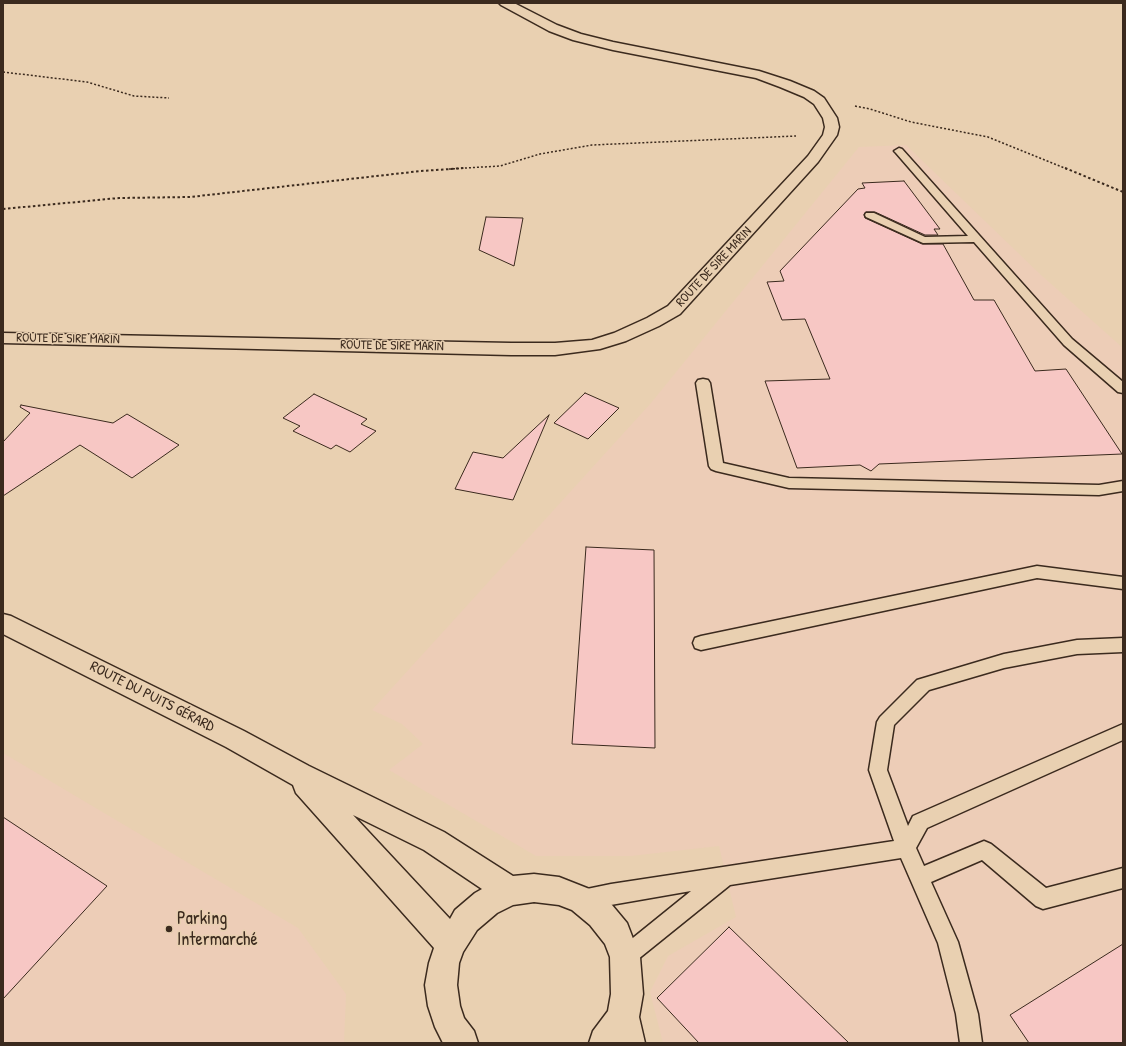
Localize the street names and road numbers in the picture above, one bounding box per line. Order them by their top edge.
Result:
street label: ROUTE DE SIRE MARIN [673,224,755,310]
street label: ROUTE DE SIRE MARIN [16,330,120,348]
street label: ROUTE DE SIRE MARIN [340,337,444,355]
street label: ROUTE DU PUITS GÉRARD [87,658,217,736]

